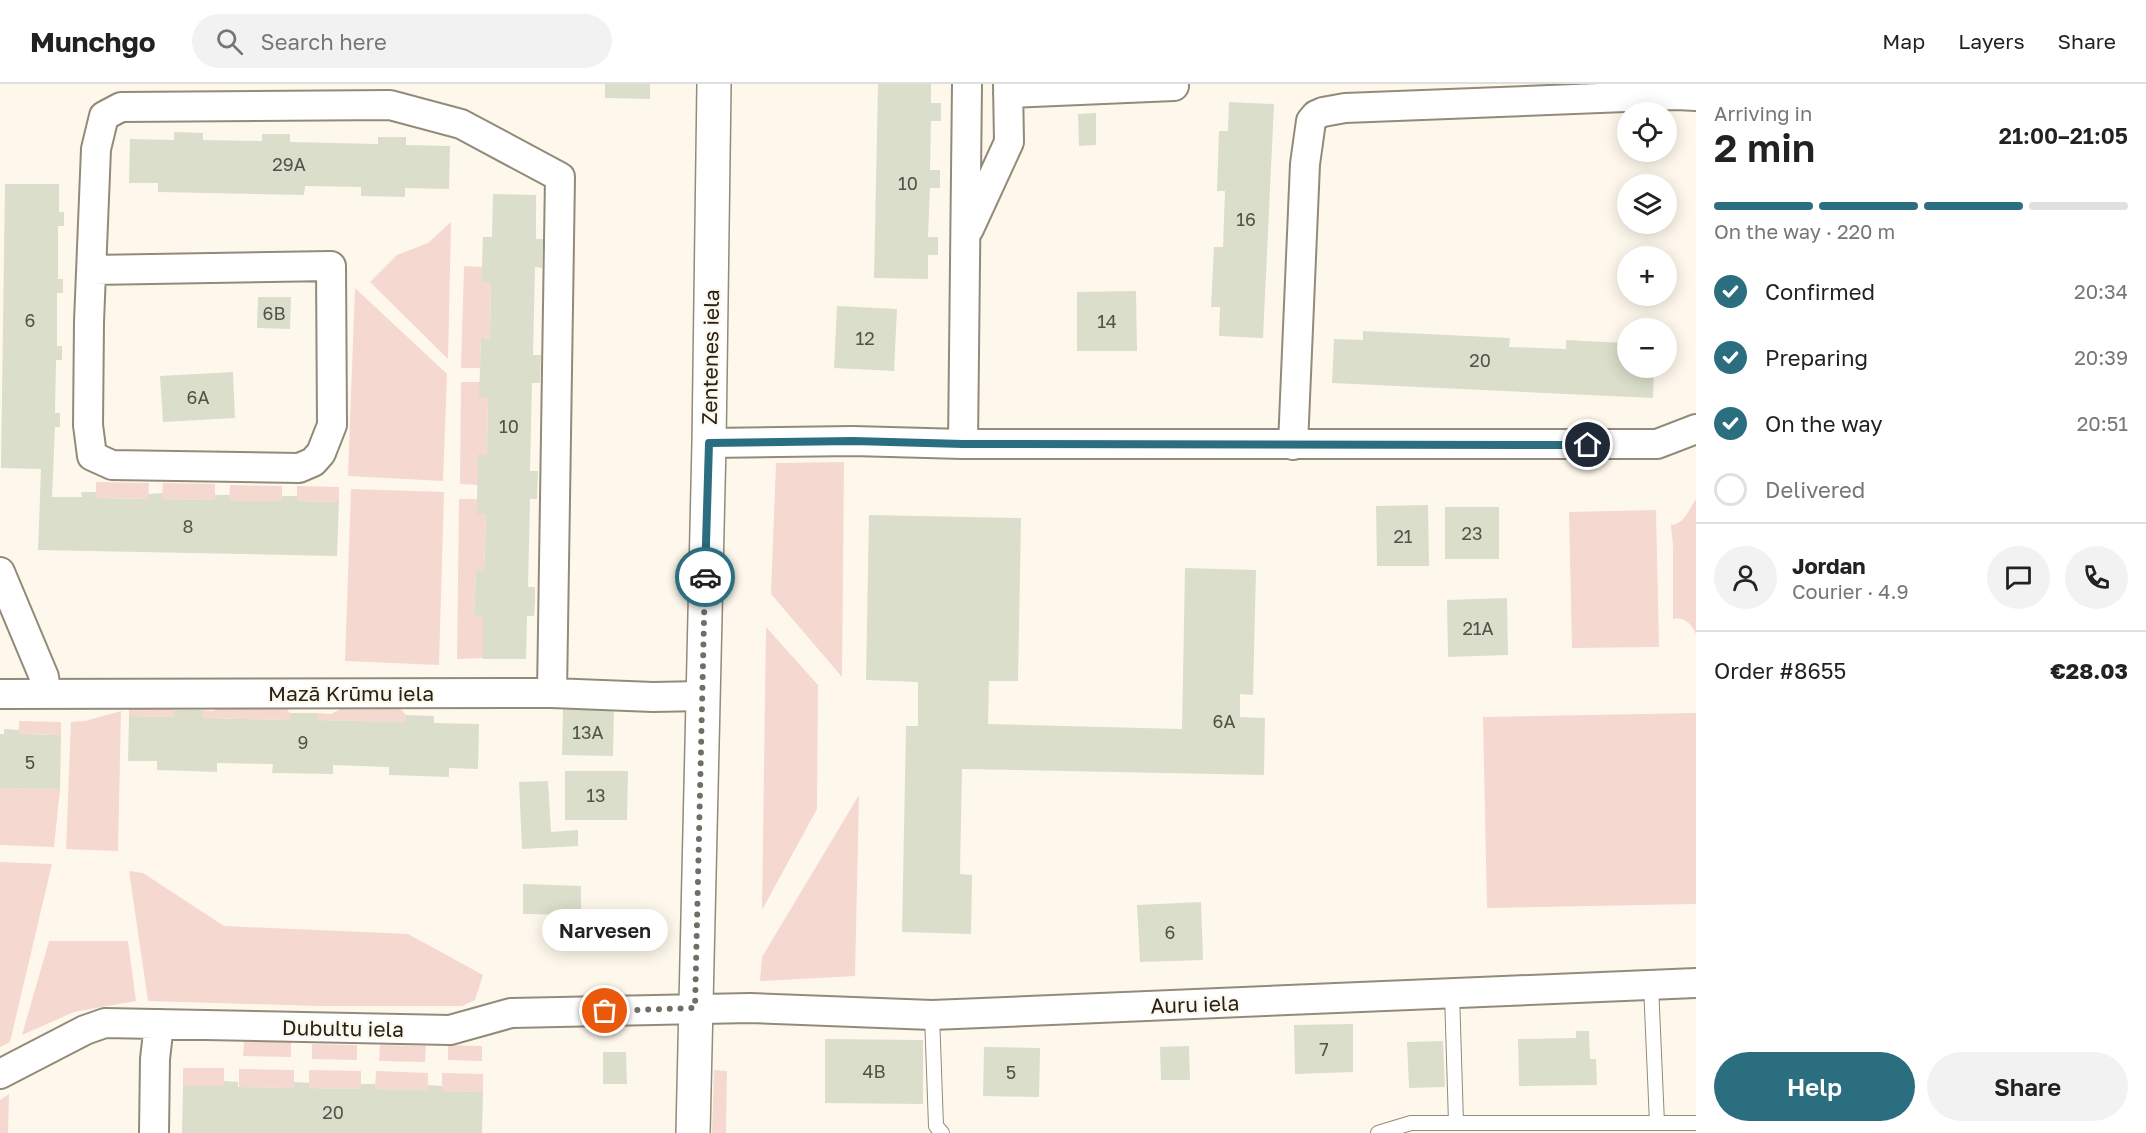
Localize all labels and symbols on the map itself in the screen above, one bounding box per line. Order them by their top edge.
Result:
house number: 29A [272,153,306,175]
house number: 10 [898,172,918,194]
house number: 16 [1236,208,1256,230]
street label: Zentenes iela [696,289,724,425]
house number: 6B [263,302,285,324]
house number: 6 [25,309,35,331]
house number: 14 [1097,310,1117,332]
house number: 12 [855,327,875,349]
house number: 20 [1469,349,1491,371]
house number: 6A [187,386,209,408]
house number: 10 [499,415,519,437]
pin [1562,419,1613,470]
house number: 8 [183,515,193,537]
house number: 23 [1462,522,1482,544]
house number: 21 [1393,525,1413,547]
courier [675,547,735,607]
house number: 21A [1462,617,1494,639]
street label: Mazā Krūmu iela [268,680,434,706]
house number: 6A [1213,710,1235,732]
house number: 13A [572,721,604,743]
house number: 9 [298,731,308,753]
house number: 5 [25,751,35,773]
house number: 13 [586,784,606,806]
callout: Narvesen [542,909,668,951]
house number: 6 [1165,921,1175,943]
pin [579,985,630,1036]
street label: Auru iela [1150,989,1240,1019]
street label: Dubultu iela [282,1014,404,1042]
house number: 7 [1319,1038,1329,1060]
house number: 4B [862,1060,886,1082]
house number: 5 [1006,1061,1016,1083]
house number: 20 [322,1101,344,1123]

